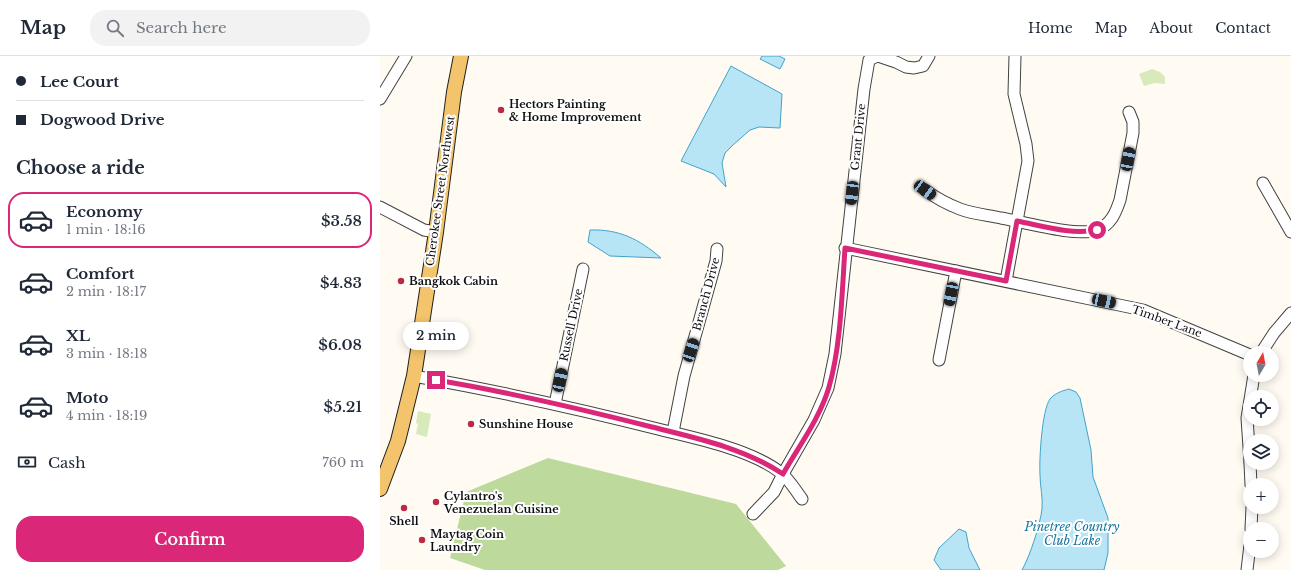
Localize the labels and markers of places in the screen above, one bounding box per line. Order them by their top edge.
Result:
place label: Hectors Painting & Home Improvement [509,97,642,124]
marker: Hectors Painting & Home Improvement [496,105,506,115]
place label: Bangkok Cabin [409,274,498,288]
marker: Bangkok Cabin [396,276,406,286]
place label: Sunshine House [479,417,574,431]
marker: Sunshine House [466,419,476,429]
place label: Cylantro's Venezuelan Cuisine [443,489,559,516]
marker: Cylantro's Venezuelan Cuisine [431,497,441,507]
marker: Shell [399,503,409,513]
place label: Shell [389,514,419,528]
place label: Maytag Coin Laundry [430,527,504,554]
marker: Maytag Coin Laundry [417,535,427,545]

